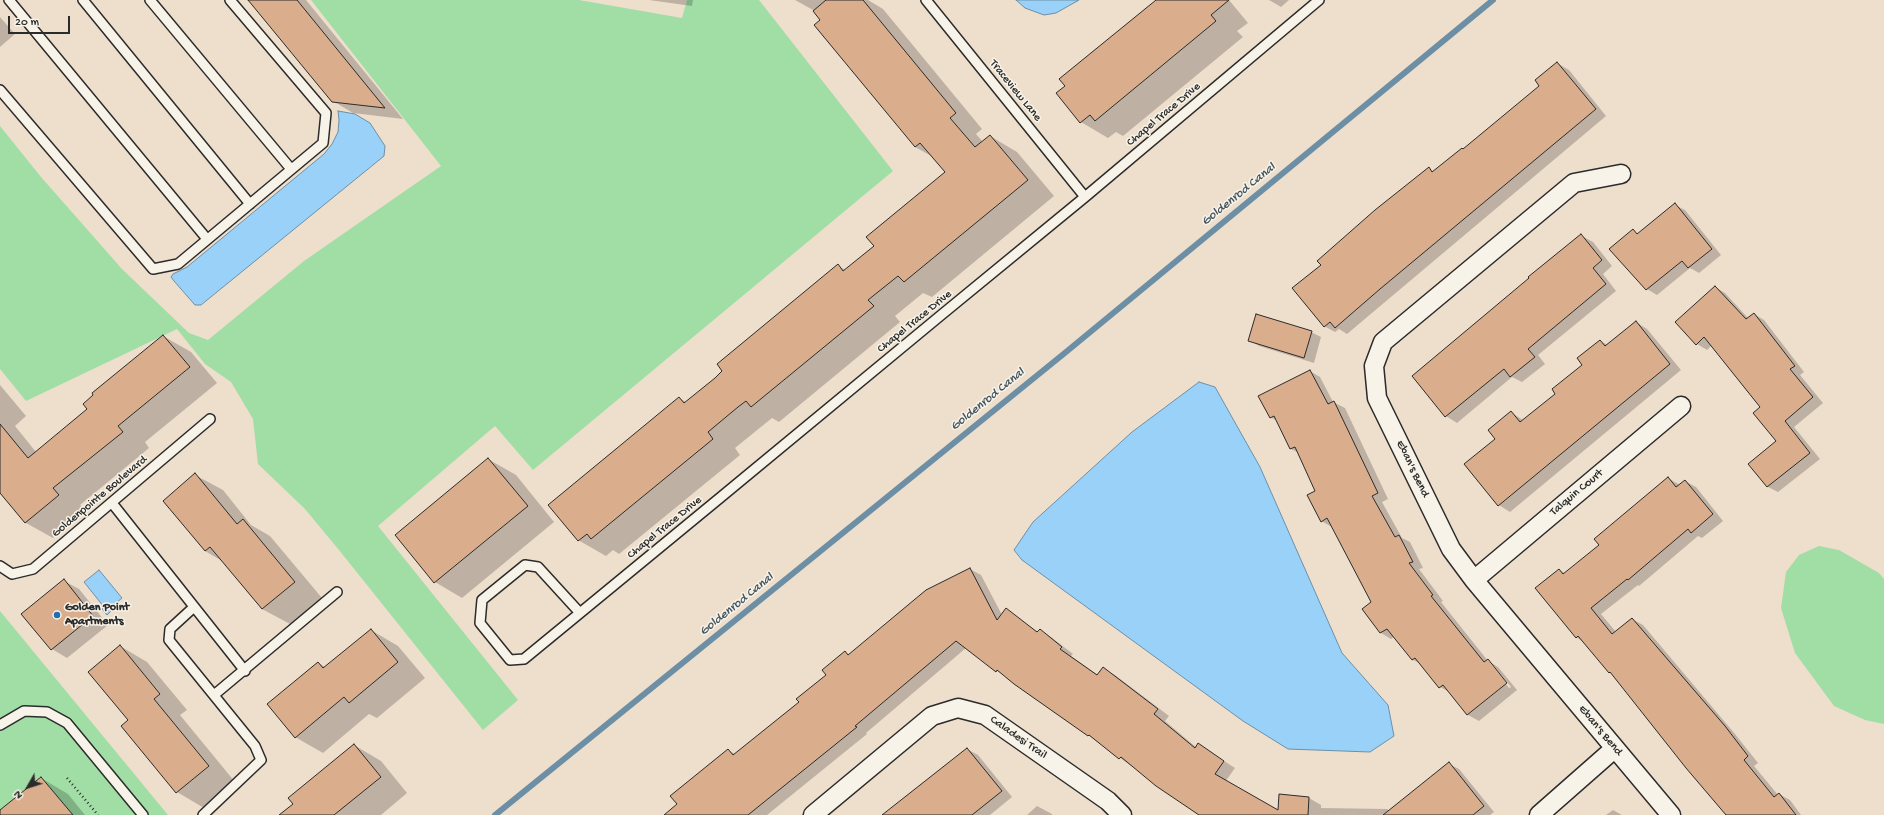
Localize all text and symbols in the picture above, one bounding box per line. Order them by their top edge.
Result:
scale bar [10,8,72,34]
text: 20 m [15,16,39,30]
street label: Traceview Lane [986,57,1044,125]
street label: Chapel Trace Drive [1124,80,1204,150]
water label: Goldenrod Canal [1199,160,1279,230]
street label: Chapel Trace Drive [875,287,955,357]
water label: Goldenrod Canal [948,365,1028,435]
street label: Eban's Bend [1392,438,1432,500]
street label: Goldenpointe Boulevard [49,453,151,541]
street label: Talquin Court [1547,466,1607,520]
street label: Chapel Trace Drive [625,493,705,563]
water label: Goldenrod Canal [697,570,777,640]
place label: Golden Point Apartments [65,601,129,629]
marker: Golden Point Apartments [52,610,62,620]
street label: Eban's Bend [1575,703,1625,759]
street label: Caladesi Trail [987,713,1049,763]
north arrow [8,767,48,807]
text: N [12,788,26,801]

